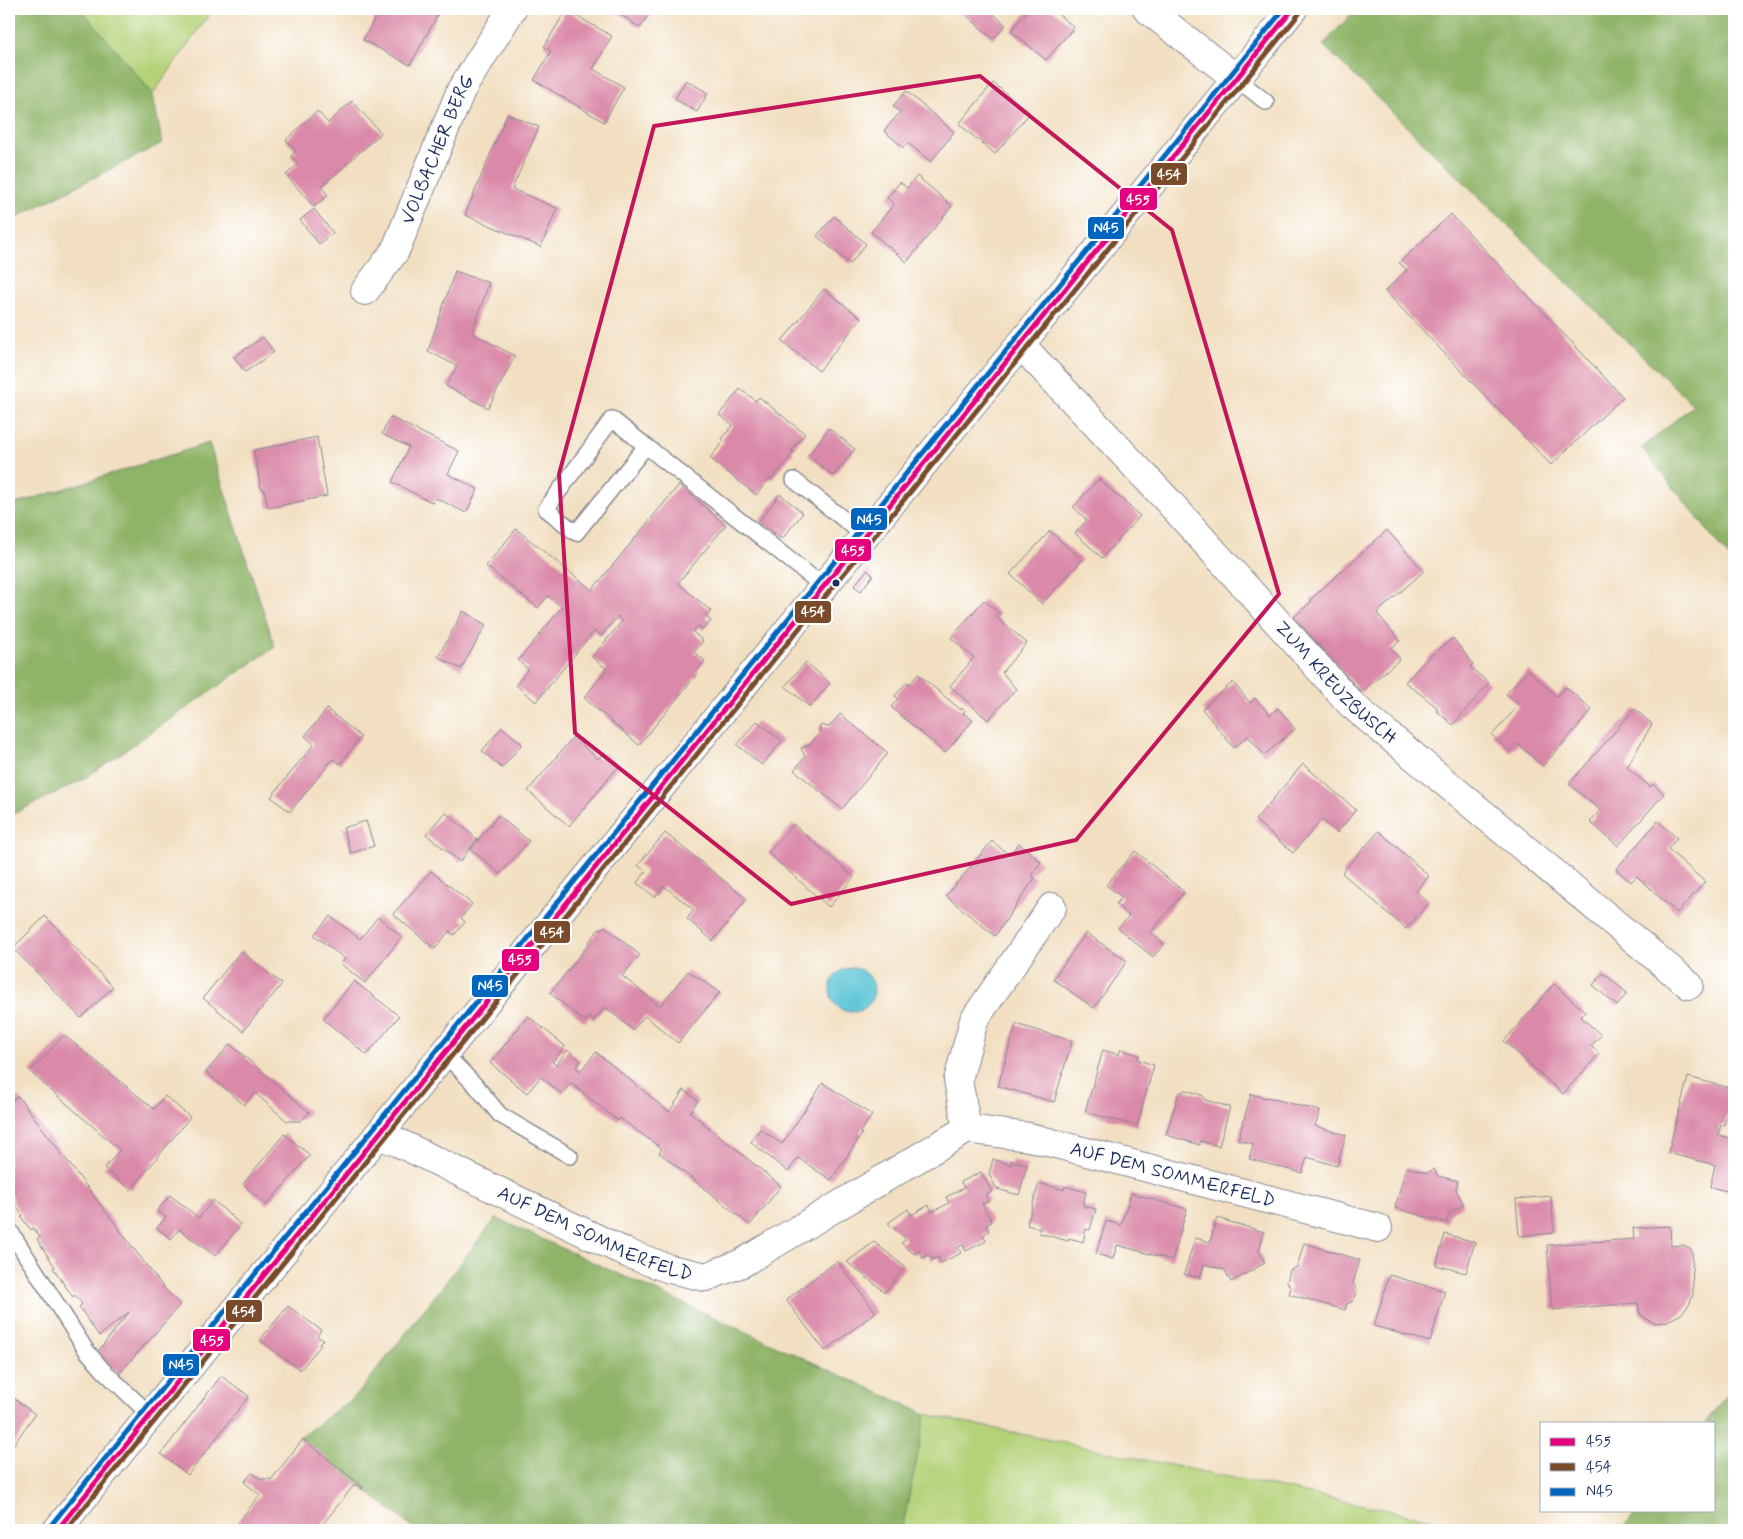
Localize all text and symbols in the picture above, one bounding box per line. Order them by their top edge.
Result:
street label: VOLBACHER BERG [395,70,480,228]
line badge: 454 [1150,162,1188,186]
text: 454 [1157,166,1182,184]
line badge: 455 [1119,187,1158,211]
text: 455 [1126,191,1150,209]
line badge: N45 [1087,216,1125,240]
text: N45 [1094,219,1119,237]
line badge: N45 [850,507,888,531]
text: N45 [857,511,882,529]
line badge: 455 [834,538,872,562]
text: 455 [841,542,865,560]
unlabelled marker [831,578,841,588]
line badge: 454 [794,600,832,624]
text: 454 [801,603,826,621]
street label: ZUM KREUZBUSCH [1270,615,1402,750]
line badge: 454 [533,920,571,944]
text: 454 [540,924,565,942]
line badge: 455 [501,948,540,972]
text: 455 [508,951,532,969]
line badge: N45 [471,974,509,998]
text: N45 [478,977,503,995]
street label: AUF DEM SOMMERFELD [1067,1136,1278,1213]
street label: AUF DEM SOMMERFELD [494,1180,695,1286]
line badge: 454 [225,1299,263,1323]
text: 454 [232,1303,257,1321]
line badge: 455 [192,1328,231,1352]
text: 455 [200,1332,224,1350]
line badge: N45 [162,1353,200,1377]
text: N45 [169,1356,194,1374]
legend [1540,1422,1716,1512]
text: 455 [1586,1432,1611,1452]
text: 454 [1586,1458,1612,1478]
text: N45 [1586,1482,1613,1502]

